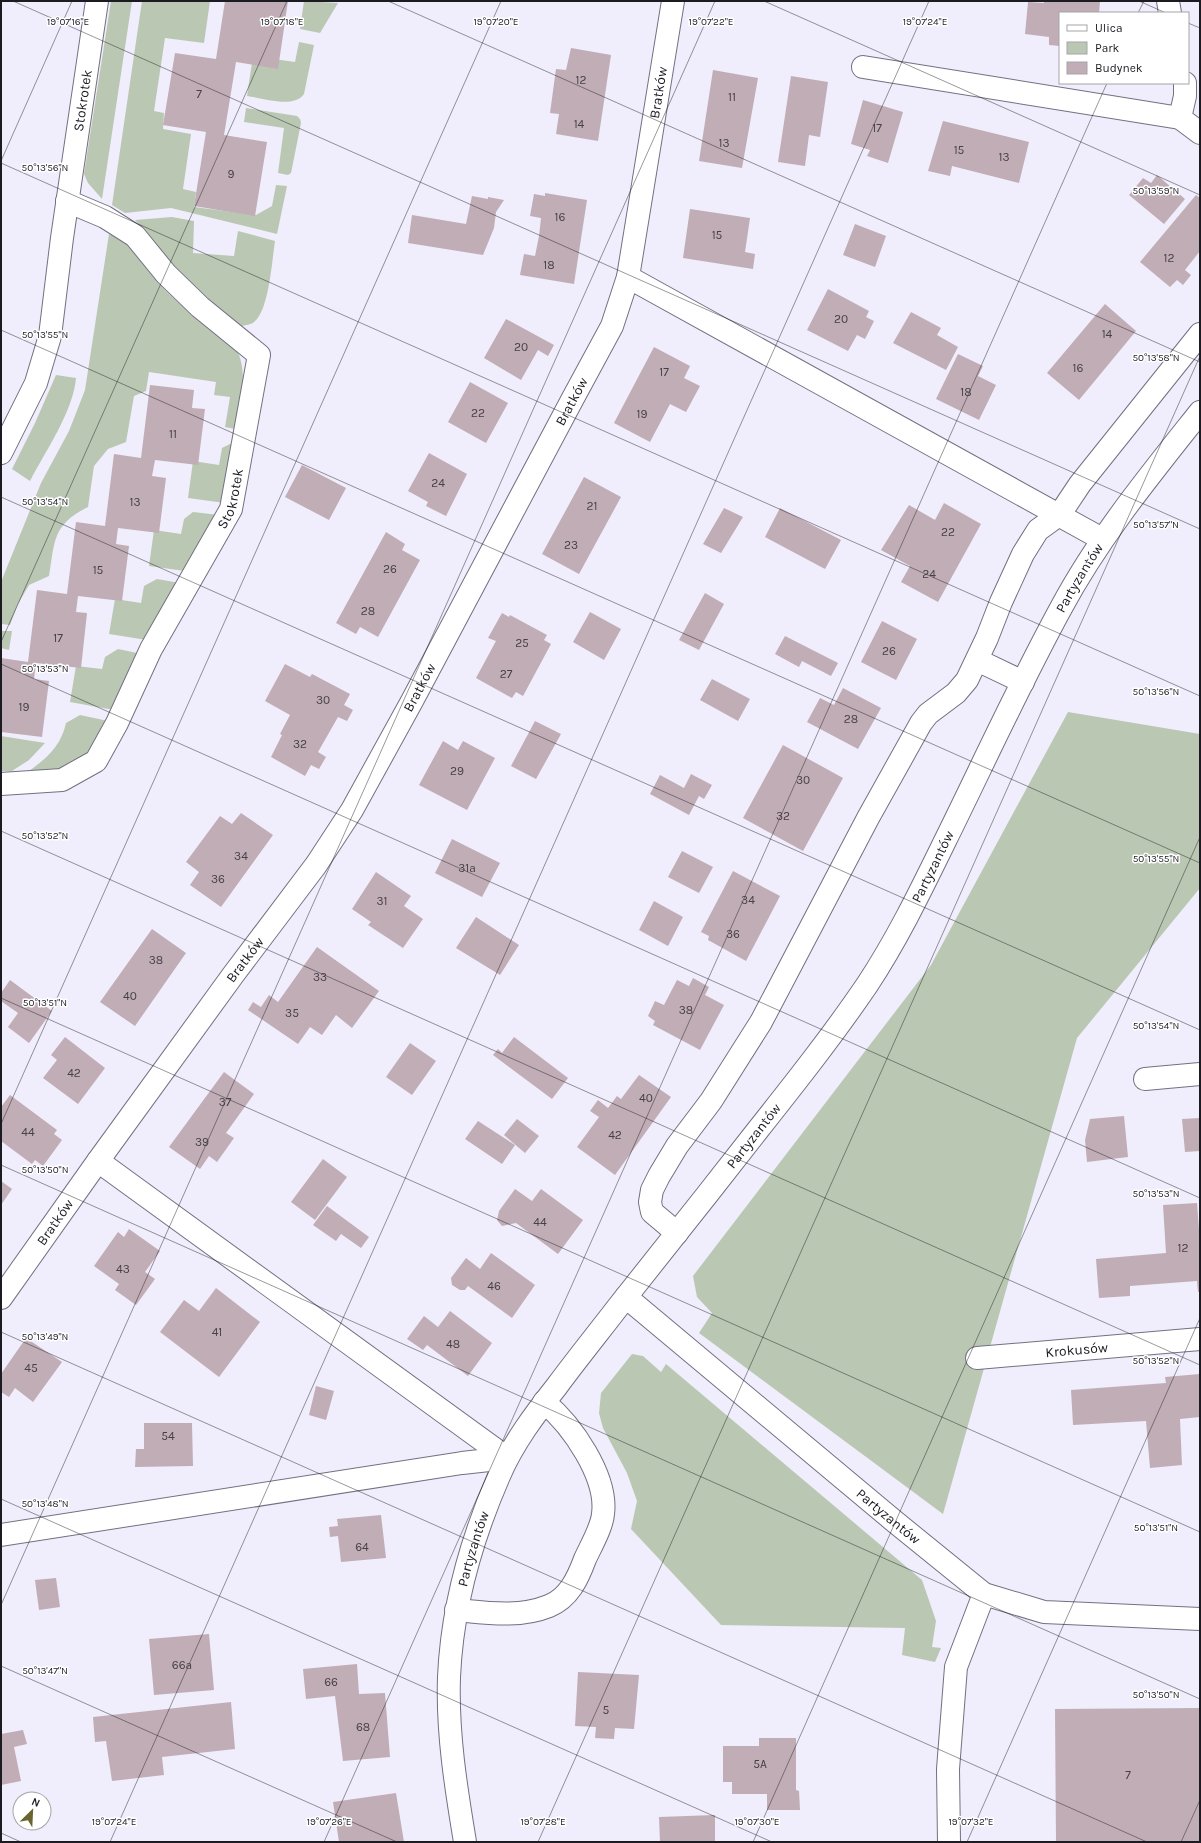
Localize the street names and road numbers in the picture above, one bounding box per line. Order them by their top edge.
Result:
street label: Bratków [646,65,671,120]
street label: Stokrotek [70,68,96,133]
street label: Bratków [552,374,592,429]
street label: Stokrotek [213,467,247,532]
street label: Partyzantów [1052,540,1107,616]
street label: Bratków [400,661,439,715]
street label: Partyzantów [908,828,958,906]
street label: Bratków [222,934,268,986]
street label: Partyzantów [723,1100,785,1172]
street label: Bratków [33,1196,77,1249]
street label: Krokusów [1045,1339,1109,1361]
street label: Partyzantów [853,1485,924,1548]
street label: Partyzantów [454,1509,493,1588]

